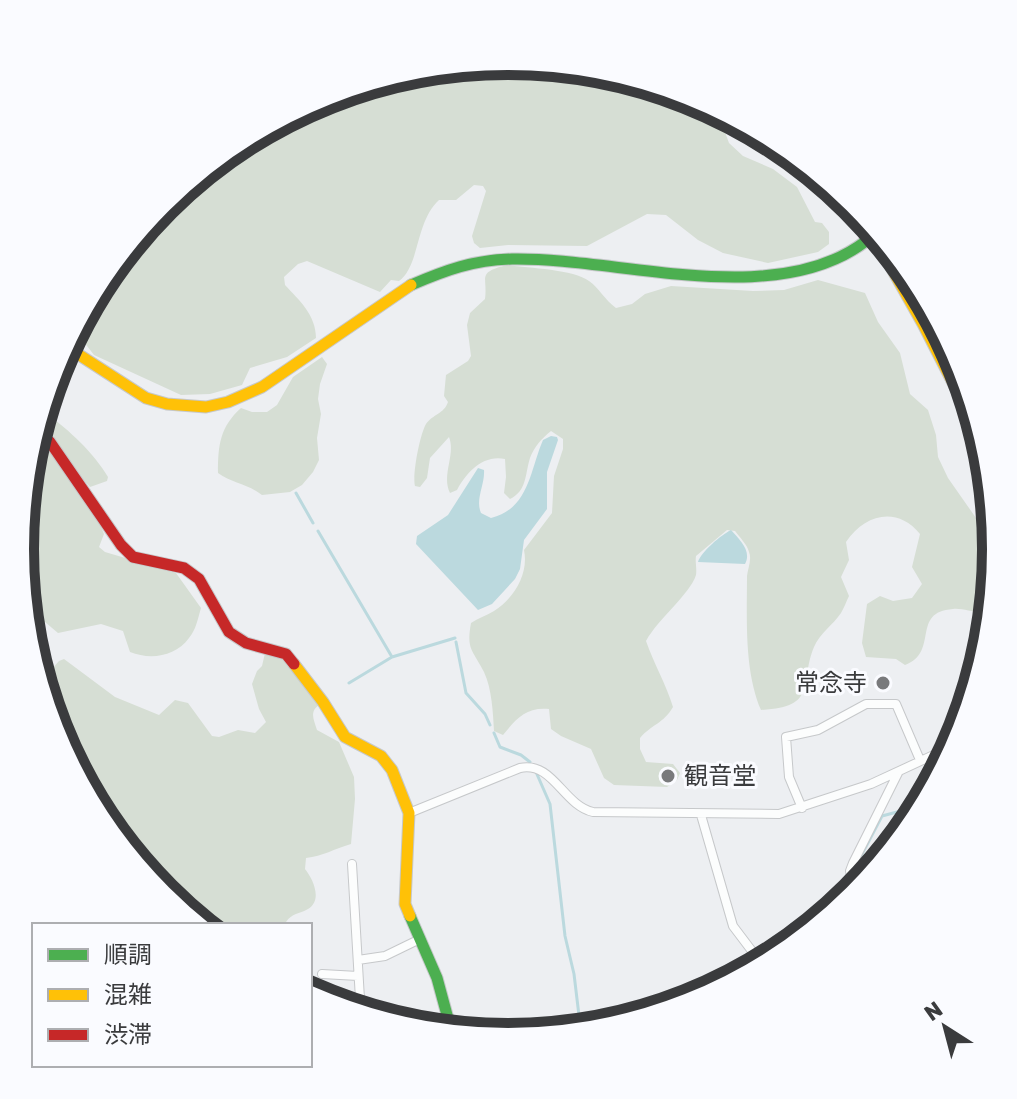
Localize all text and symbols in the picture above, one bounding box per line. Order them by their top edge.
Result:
place label: 常念寺 [795,669,867,697]
marker: 常念寺 [874,674,892,692]
place label: 観音堂 [684,762,756,790]
marker: 観音堂 [659,767,677,785]
legend [32,923,312,1067]
text: 順調 [104,941,152,969]
text: 混雑 [104,981,152,1009]
north arrow [905,987,985,1067]
text: N [919,996,948,1027]
text: 渋滞 [104,1021,152,1049]

